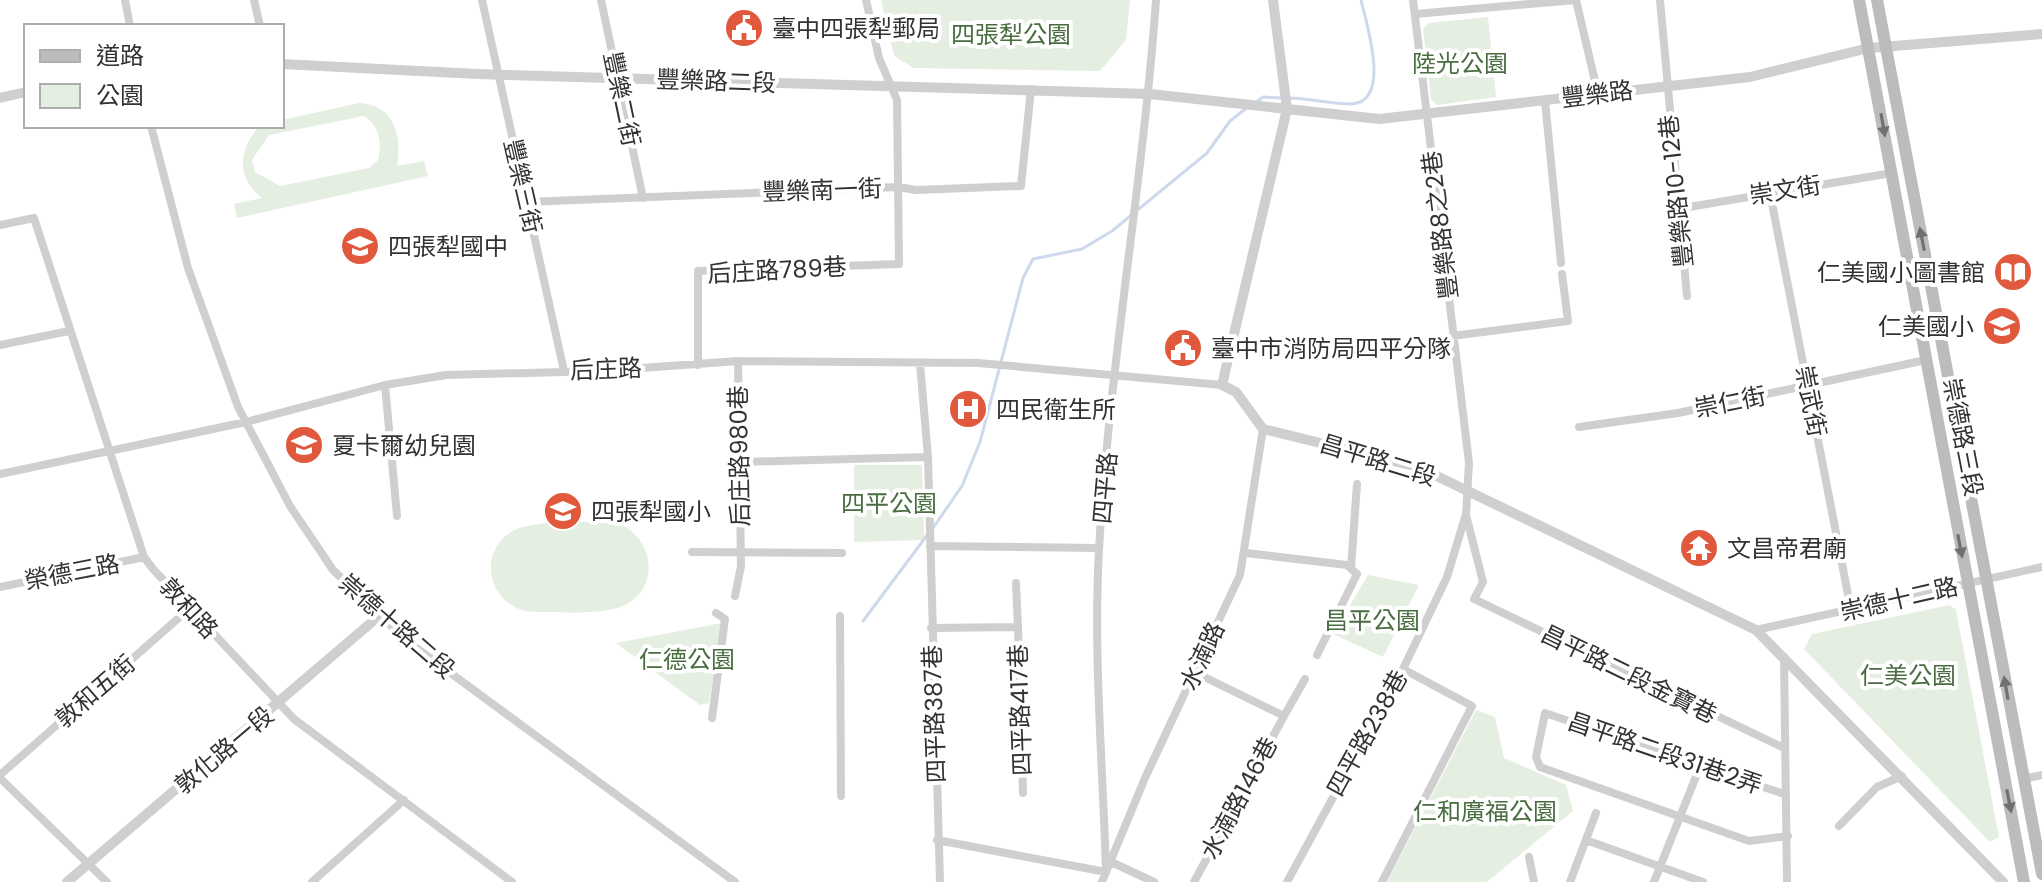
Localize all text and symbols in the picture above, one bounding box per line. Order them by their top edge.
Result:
public building icon: 臺中四張犁郵局 [723,7,765,49]
place label: 臺中四張犁郵局 [772,12,940,45]
park label: 四張犁公園 [951,18,1071,51]
legend [24,24,284,128]
text: 道路 [96,39,144,72]
park label: 陸光公園 [1412,47,1508,80]
street label: 豐樂二街 [596,49,648,149]
street label: 豐樂路二段 [655,62,777,100]
street label: 豐樂路 [1559,73,1635,115]
text: 公園 [96,79,144,112]
one-way arrow [1878,112,1890,137]
street label: 豐樂路10-12巷 [1652,113,1700,269]
street label: 豐樂三街 [496,136,550,236]
street label: 豐樂路8之2巷 [1415,149,1465,301]
street label: 崇文街 [1747,168,1823,212]
street label: 豐樂南一街 [761,171,883,209]
school or university icon: 四張犁國中 [339,225,381,267]
one-way arrow [1916,227,1928,252]
place label: 四張犁國中 [388,230,508,263]
street label: 后庄路789巷 [707,250,847,290]
library icon: 仁美國小圖書館 [1992,251,2034,293]
place label: 仁美國小圖書館 [1817,256,1985,289]
school or university icon: 仁美國小 [1981,305,2023,347]
place label: 仁美國小 [1878,310,1974,343]
public building icon: 臺中市消防局四平分隊 [1162,327,1204,369]
place label: 臺中市消防局四平分隊 [1211,332,1451,365]
street label: 后庄路 [569,351,643,387]
street label: 崇武街 [1788,363,1834,439]
street label: 崇德路三段 [1935,375,1991,499]
street label: 崇仁街 [1692,379,1768,425]
street label: 后庄路980巷 [721,385,757,527]
hospital icon: 四民衛生所 [947,388,989,430]
place label: 四民衛生所 [996,393,1116,426]
school or university icon: 夏卡爾幼兒園 [283,424,325,466]
street label: 昌平路二段 [1316,427,1440,493]
place label: 夏卡爾幼兒園 [332,429,476,462]
street label: 四平路 [1085,451,1125,525]
park label: 四平公園 [841,487,937,520]
school or university icon: 四張犁國小 [542,490,584,532]
place label: 四張犁國小 [591,495,711,528]
temple icon: 文昌帝君廟 [1678,527,1720,569]
place label: 文昌帝君廟 [1727,532,1847,565]
one-way arrow [1955,533,1967,558]
street label: 榮德三路 [22,547,122,597]
street label: 崇德十路二段 [332,566,462,686]
street label: 崇德十二路 [1837,569,1961,629]
street label: 敦和路 [152,570,226,646]
park label: 昌平公園 [1324,604,1420,637]
street label: 水湳路 [1172,616,1232,696]
street label: 昌平路二段金寶巷 [1535,617,1723,731]
park label: 仁德公園 [639,643,735,676]
street label: 四平路387巷 [915,644,953,784]
street label: 四平路417巷 [1001,644,1039,776]
street label: 敦和五街 [48,647,142,735]
park label: 仁美公園 [1860,659,1956,692]
street label: 四平路238巷 [1319,664,1415,802]
one-way arrow [2000,675,2012,700]
street label: 敦化路一段 [167,699,281,801]
street label: 昌平路二段31巷2弄 [1563,704,1767,802]
street label: 水湳路146巷 [1193,731,1285,865]
one-way arrow [2003,789,2015,814]
park label: 仁和廣福公園 [1413,795,1557,828]

